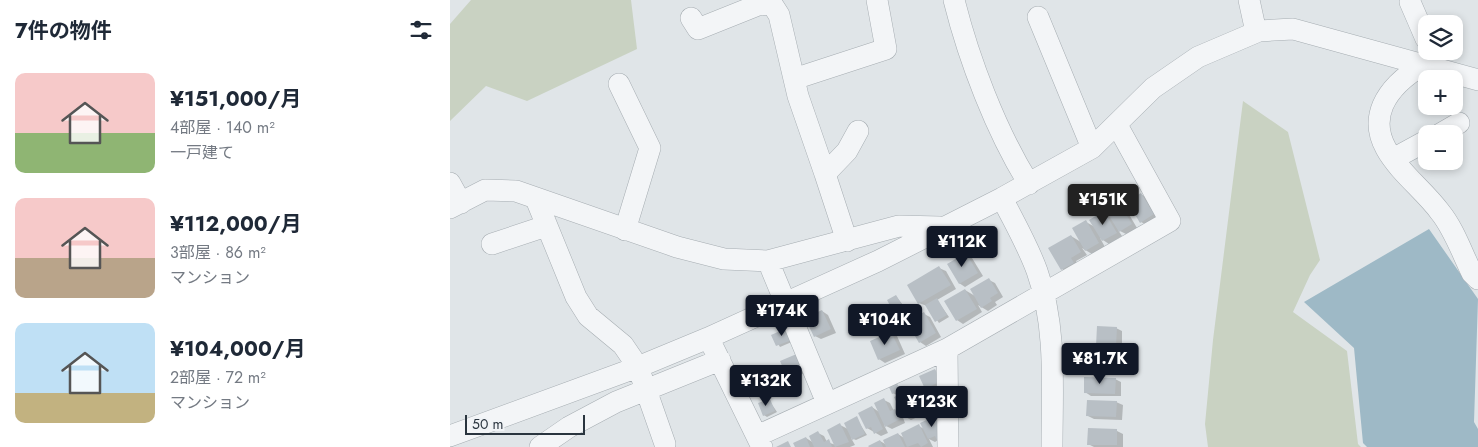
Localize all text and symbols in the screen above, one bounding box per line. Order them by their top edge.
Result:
map controls [1418,15,1463,170]
button: layers [1418,15,1463,60]
text: 7件の物件 [15,16,112,46]
icon: filters [407,16,435,44]
button: + [1418,70,1463,115]
text: ¥151,000/月 [170,84,301,114]
icon: home [55,93,115,153]
text: 4部屋 · 140 m² [170,116,275,139]
button: − [1418,125,1463,170]
text: 一戸建て [170,141,234,164]
pin: ¥151K [1068,184,1138,226]
text: ¥151K [1079,188,1127,211]
text: ¥112,000/月 [170,209,301,239]
icon: home [55,218,115,278]
pin: ¥112K [927,226,997,268]
text: ¥112K [938,230,986,253]
text: 3部屋 · 86 m² [170,241,266,264]
text: マンション [170,266,250,289]
pin: ¥174K [747,294,817,337]
text: ¥174K [757,299,807,322]
pin: ¥104K [850,304,920,346]
text: ¥104K [859,308,911,331]
text: ¥104,000/月 [170,334,306,364]
pin: ¥81.7K [1059,342,1141,385]
icon: home [55,343,115,403]
text: ¥81.7K [1073,347,1127,370]
pin: ¥132K [731,364,801,407]
text: 2部屋 · 72 m² [170,366,266,389]
text: ¥132K [741,369,791,392]
pin: ¥123K [897,386,967,428]
text: ¥123K [907,390,957,413]
text: マンション [170,391,250,414]
scale bar [465,412,585,435]
text: 50 m [472,414,503,434]

